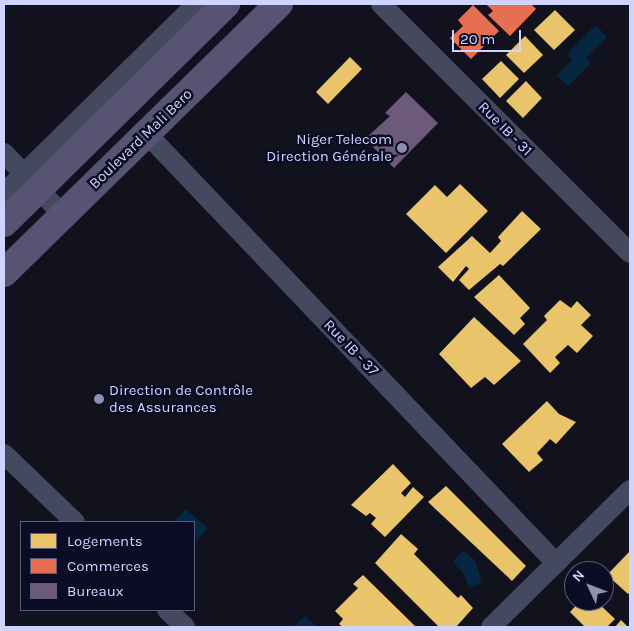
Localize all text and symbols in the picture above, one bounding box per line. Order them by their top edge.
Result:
scale bar [454,20,523,52]
text: 20 m [460,30,495,48]
street label: Boulevard Mali Bero [86,85,196,193]
street label: Rue IB - 31 [474,98,536,160]
place label: Niger Telecom Direction Générale [266,130,392,165]
marker: Niger Telecom Direction Générale [396,142,408,154]
street label: Rue IB - 37 [320,316,382,380]
place label: Direction de Contrôle des Assurances [109,381,253,416]
marker: Direction de Contrôle des Assurances [93,393,105,405]
legend [20,521,195,611]
text: Logements [67,532,143,550]
text: Commerces [67,557,149,575]
north arrow [564,561,614,611]
text: N [569,567,588,586]
text: Bureaux [67,582,124,600]

